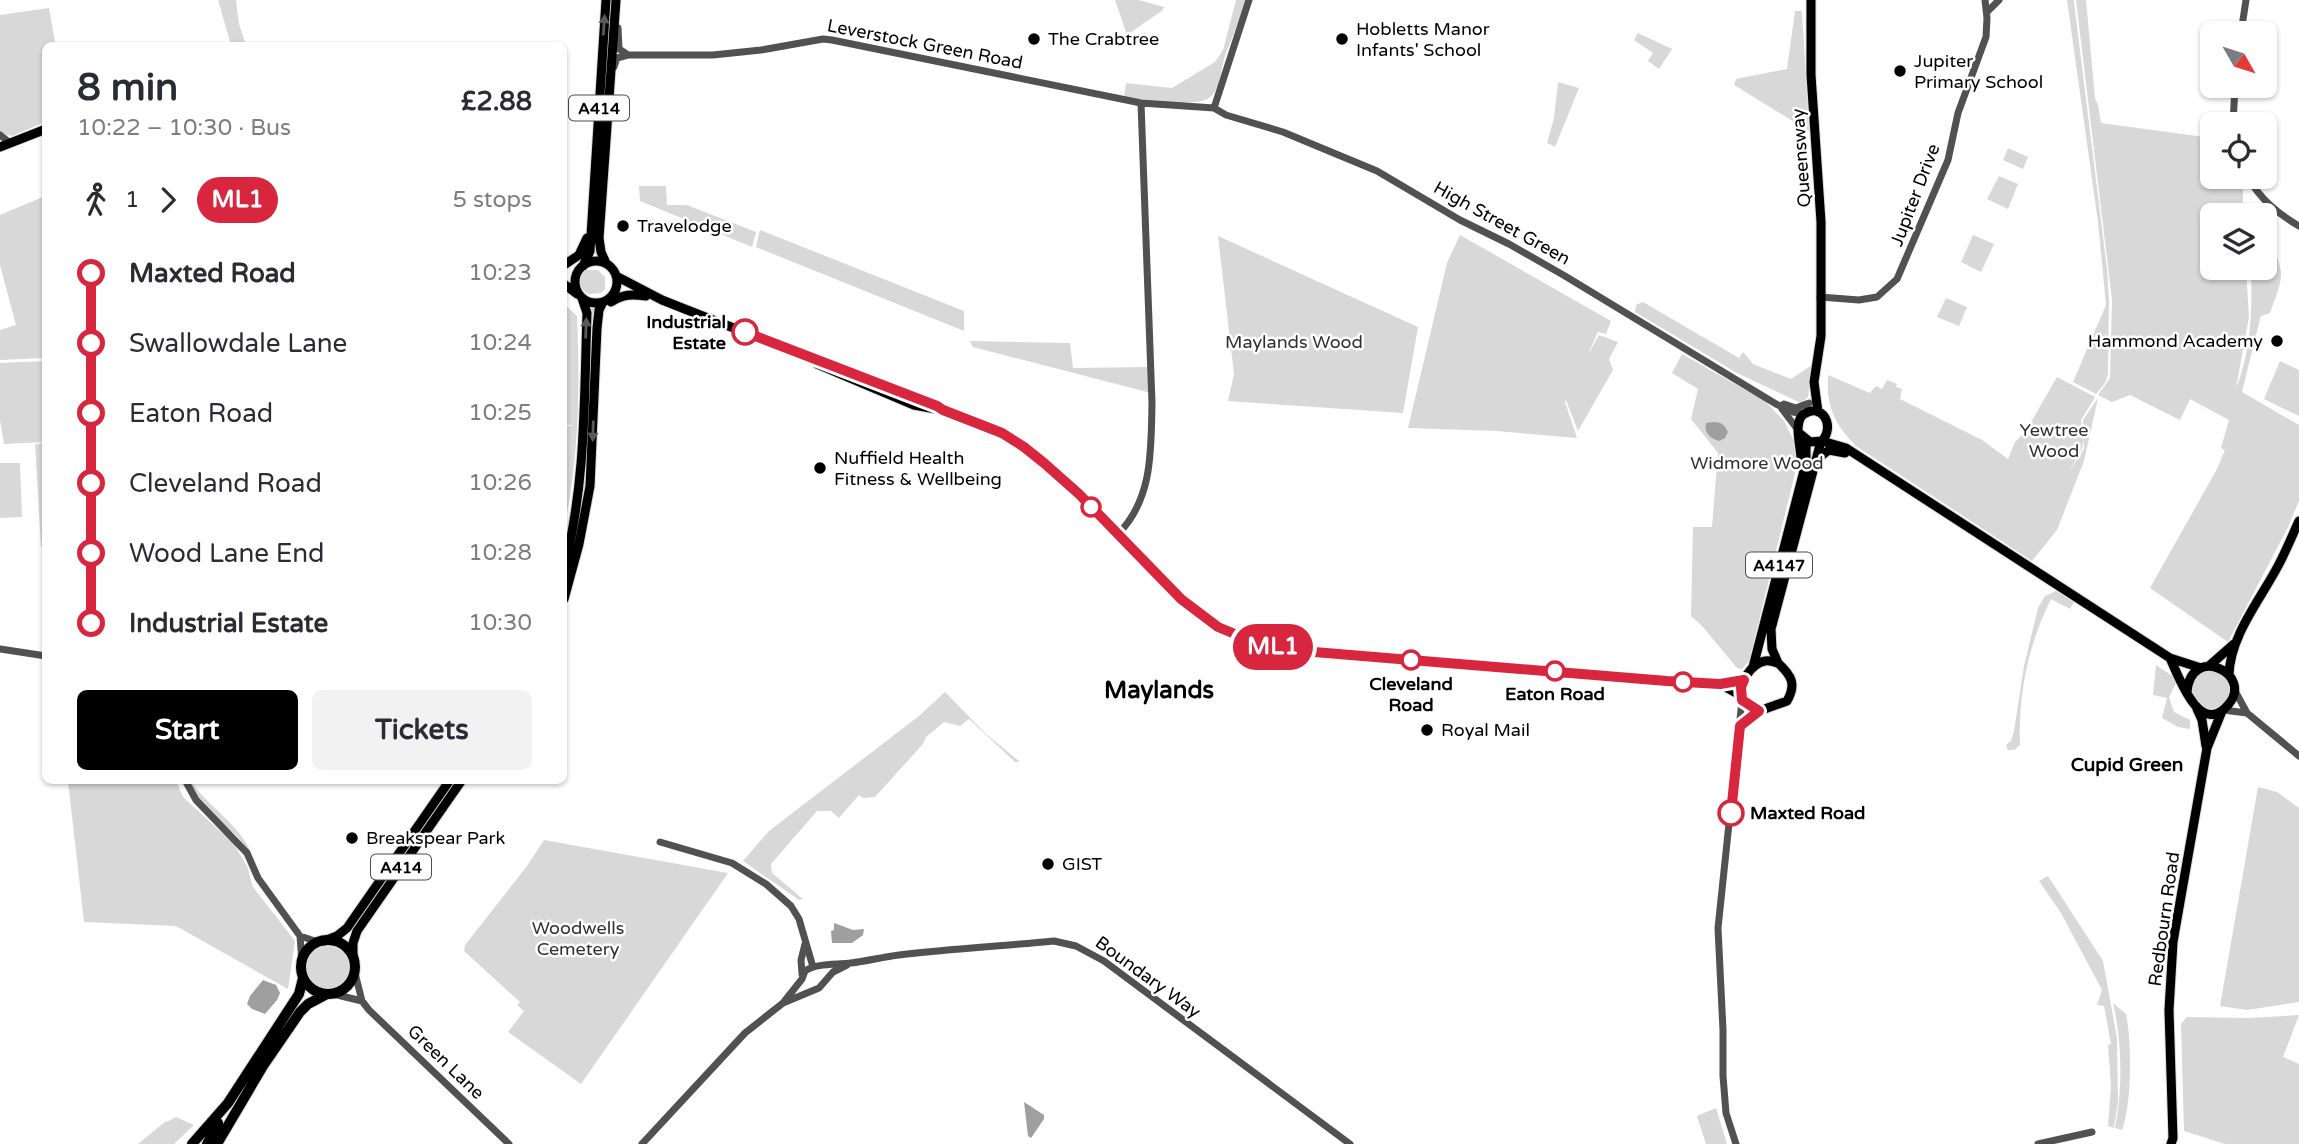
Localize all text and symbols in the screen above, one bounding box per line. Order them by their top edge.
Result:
one-way arrow [599,14,610,36]
street label: Leverstock Green Road [825,14,1025,74]
place label: Hobletts Manor Infants' School [1356,18,1490,61]
north arrow [2200,21,2277,98]
map controls [2200,21,2277,280]
place label: The Crabtree [1048,28,1159,50]
marker: The Crabtree [1026,31,1042,47]
marker: Hobletts Manor Infants' School [1334,31,1350,47]
place label: Jupiter Primary School [1914,50,2043,93]
marker: Jupiter Primary School [1892,63,1908,79]
text: 8 min [77,65,178,111]
text: £2.88 [461,86,532,117]
road number: A414 [569,96,629,120]
street label: Queensway [1787,107,1815,208]
button: locate [2200,112,2277,189]
text: 10:22 – 10:30 · Bus [77,114,291,142]
street label: Jupiter Drive [1885,141,1945,249]
street label: High Street Green [1430,176,1574,270]
icon: walk [77,181,115,219]
icon: forward [149,181,187,219]
text: ML1 [211,185,264,214]
text: 1 [125,186,139,214]
text: 5 stops [452,186,532,214]
button: layers [2200,203,2277,280]
place label: Travelodge [637,215,732,237]
marker: Travelodge [615,218,631,234]
text: Maxted Road [129,258,296,289]
text: 10:23 [468,259,532,287]
place label: Industrial Estate [646,311,726,354]
one-way arrow [581,317,592,339]
marker: Industrial Estate [732,319,758,345]
text: Swallowdale Lane [129,328,347,359]
text: 10:24 [468,329,532,357]
place label: Hammond Academy [2088,330,2263,352]
park label: Maylands Wood [1225,331,1363,353]
marker: Hammond Academy [2269,333,2285,349]
text: Eaton Road [129,398,273,429]
text: 10:25 [468,399,532,427]
park label: Yewtree Wood [2020,419,2088,462]
one-way arrow [588,420,599,442]
place label: Nuffield Health Fitness & Wellbeing [834,447,1002,490]
park label: Widmore Wood [1690,452,1824,474]
marker: Nuffield Health Fitness & Wellbeing [812,460,828,476]
text: Cleveland Road [129,468,322,499]
text: 10:26 [468,469,532,497]
unlabelled marker [1081,497,1101,517]
text: Wood Lane End [129,538,324,569]
text: 10:28 [468,539,532,567]
road number: A4147 [1746,552,1812,578]
text: Industrial Estate [129,608,328,639]
text: 10:30 [468,609,532,637]
line badge: ML1 [1233,624,1313,670]
text: ML1 [1247,632,1299,661]
marker: Cleveland Road [1401,650,1421,670]
marker: Eaton Road [1545,661,1565,681]
unlabelled marker [1673,672,1693,692]
place label: Cleveland Road [1369,673,1453,716]
district label: Maylands [1104,676,1214,705]
place label: Eaton Road [1505,683,1605,705]
button: Start [77,690,298,770]
button: Tickets [312,690,532,770]
place label: Royal Mail [1441,719,1530,741]
marker: Royal Mail [1419,722,1435,738]
district label: Cupid Green [2071,754,2183,777]
marker: Maxted Road [1718,800,1744,826]
place label: Maxted Road [1750,802,1865,824]
place label: Breakspear Park [366,827,506,849]
marker: Breakspear Park [344,830,360,846]
street label: Redbourn Road [2144,850,2184,988]
place label: GIST [1062,853,1102,875]
road number: A414 [371,854,431,880]
marker: GIST [1040,856,1056,872]
park label: Woodwells Cemetery [532,917,624,960]
street label: Boundary Way [1091,931,1205,1023]
street label: Green Lane [403,1020,489,1104]

